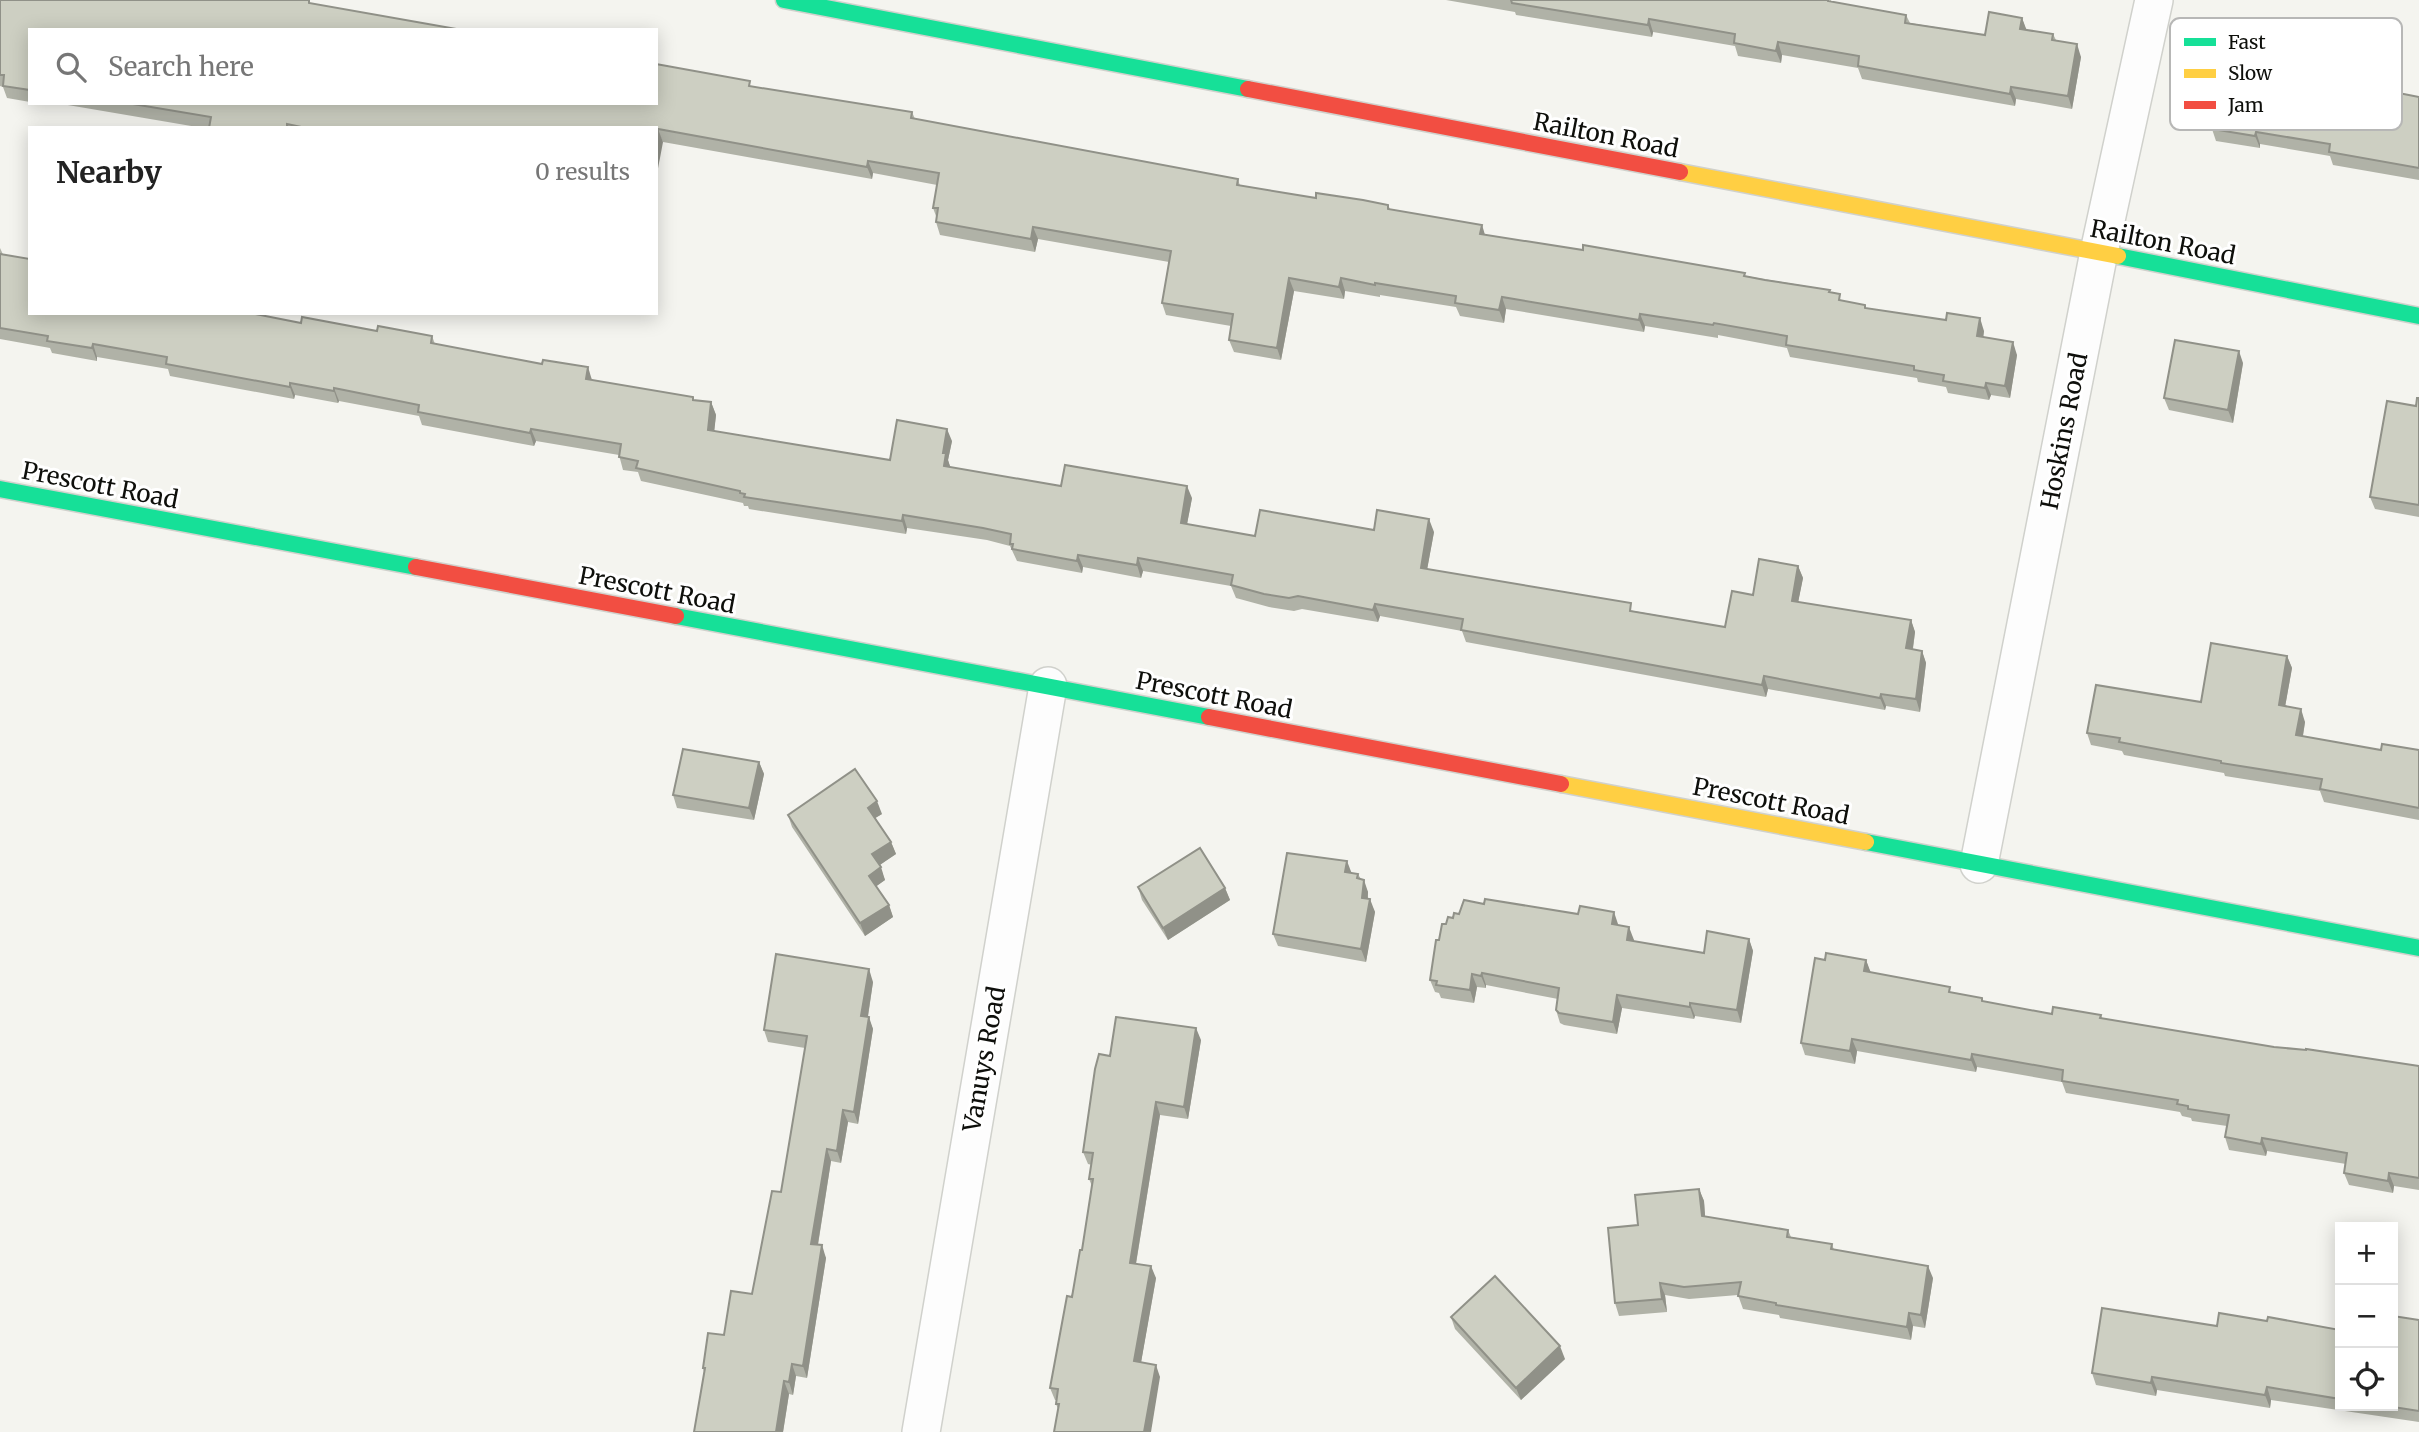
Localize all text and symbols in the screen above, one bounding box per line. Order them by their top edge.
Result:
legend [2170,18,2402,130]
search box [28,28,658,105]
text: Fast [2228,30,2266,54]
icon: search [52,48,90,86]
text: Search here [108,50,254,83]
text: Slow [2228,61,2273,85]
text: Jam [2227,93,2264,117]
street label: Railton Road [1531,106,1681,164]
text: Nearby [56,153,162,191]
text: 0 results [535,157,630,186]
street label: Railton Road [2088,213,2238,271]
street label: Hoskins Road [2034,350,2094,512]
street label: Prescott Road [19,455,181,515]
street label: Prescott Road [576,560,738,620]
street label: Prescott Road [1133,665,1295,725]
street label: Prescott Road [1690,771,1852,831]
street label: Vanuys Road [956,984,1012,1135]
map controls [2335,1222,2398,1411]
button: + [2335,1222,2398,1285]
button: − [2335,1285,2398,1348]
button: locate [2335,1348,2398,1411]

